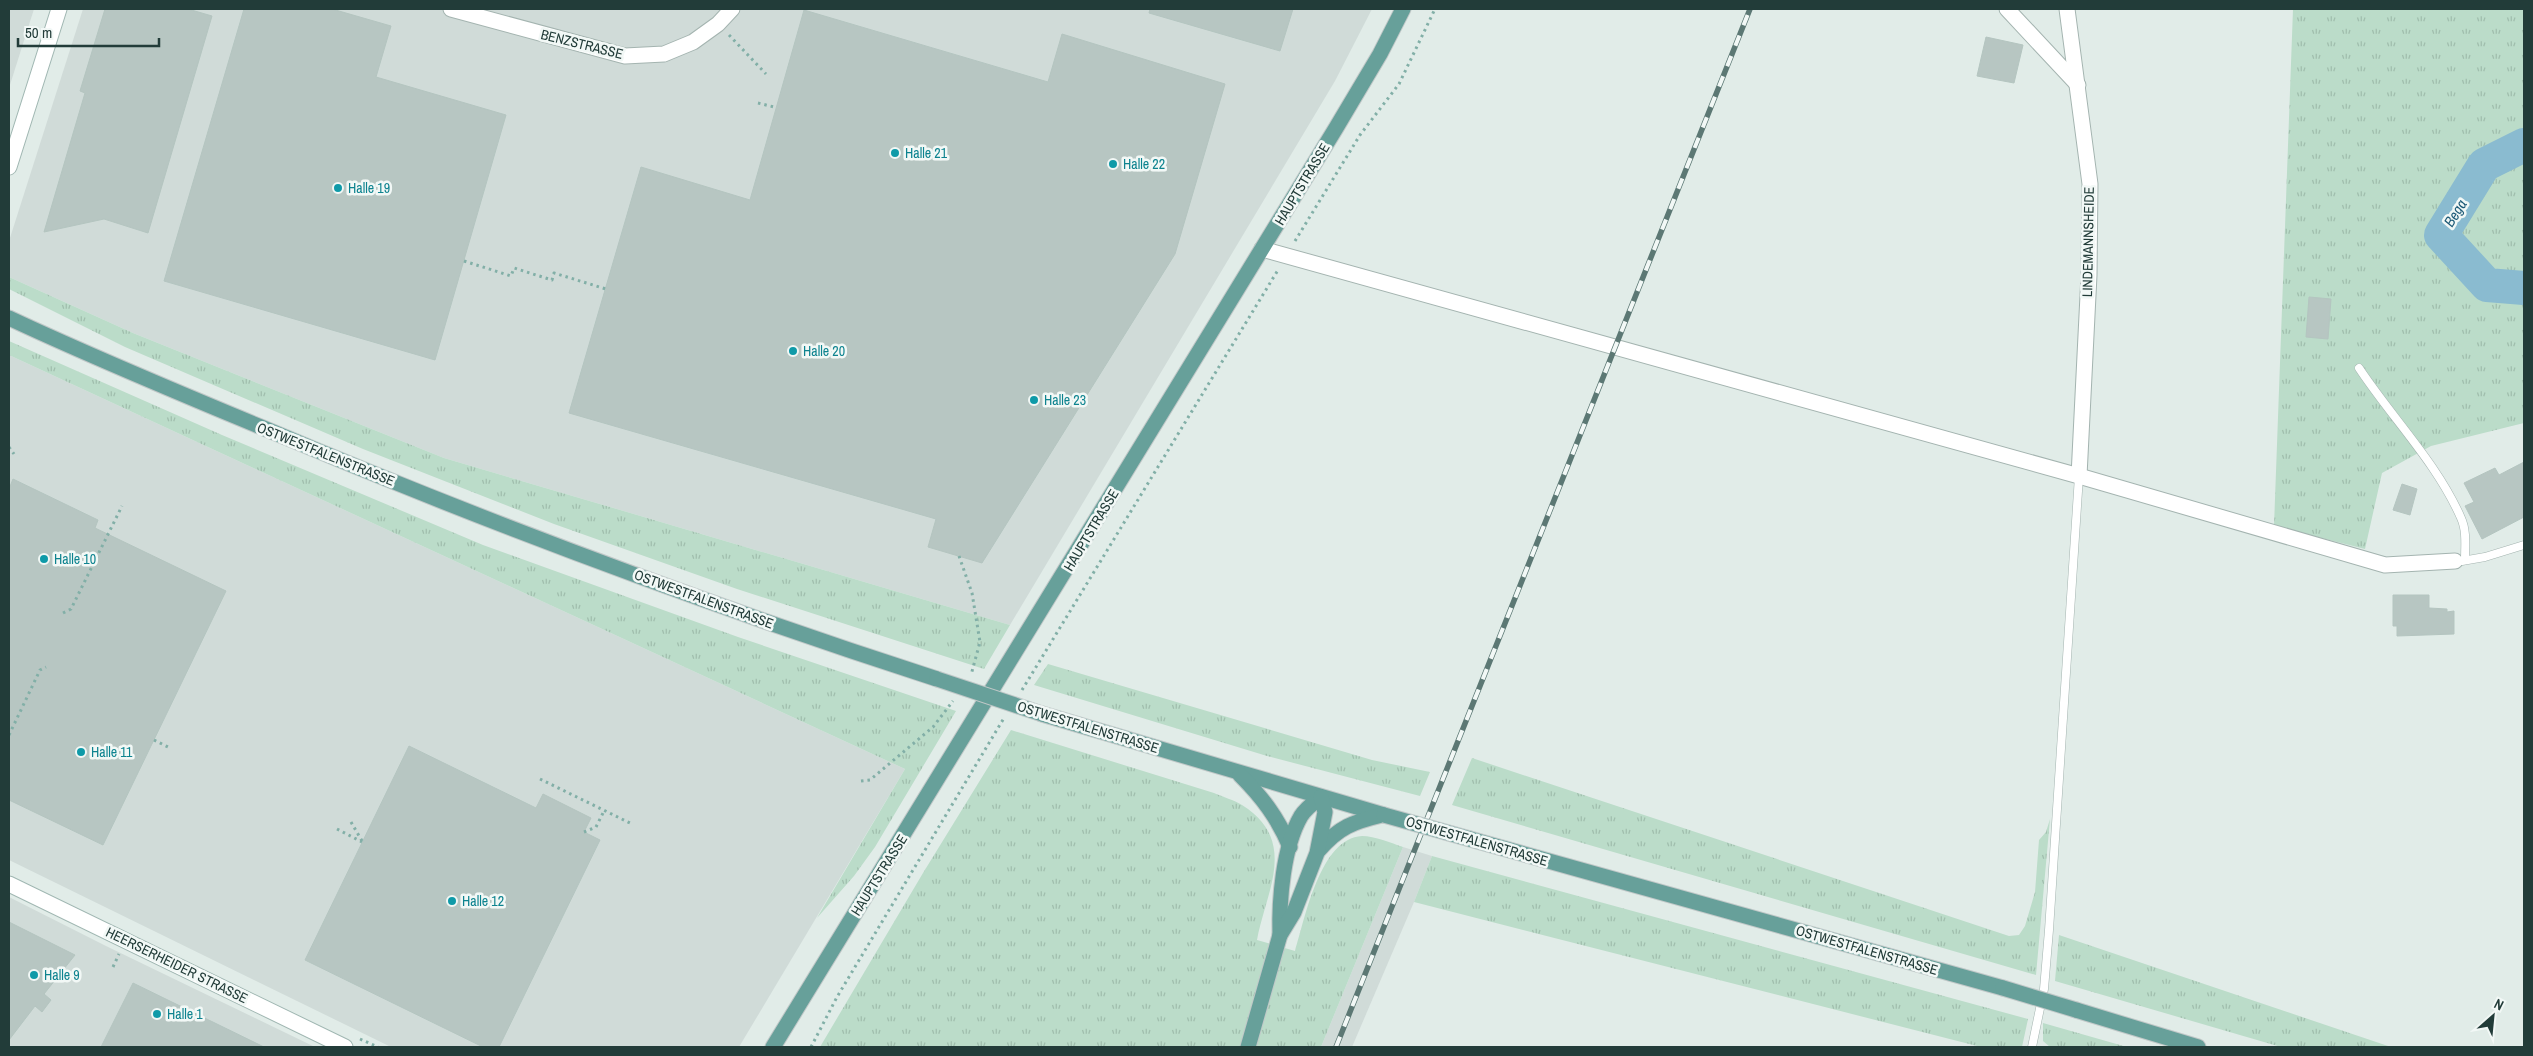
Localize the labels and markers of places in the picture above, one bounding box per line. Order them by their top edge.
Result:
place label: Halle 21 [905,144,948,162]
marker: Halle 21 [889,147,901,159]
place label: Halle 22 [1123,155,1165,173]
marker: Halle 22 [1107,158,1119,170]
place label: Halle 19 [348,179,390,197]
marker: Halle 19 [332,182,344,194]
place label: Halle 20 [803,342,845,360]
marker: Halle 20 [787,345,799,357]
place label: Halle 23 [1044,391,1086,409]
marker: Halle 23 [1028,394,1040,406]
place label: Halle 10 [54,550,96,568]
marker: Halle 10 [38,553,50,565]
place label: Halle 11 [91,743,133,761]
marker: Halle 11 [75,746,87,758]
place label: Halle 12 [462,892,504,910]
marker: Halle 12 [446,895,458,907]
place label: Halle 9 [44,966,80,984]
marker: Halle 9 [28,969,40,981]
place label: Halle 1 [167,1005,203,1023]
marker: Halle 1 [151,1008,163,1020]

